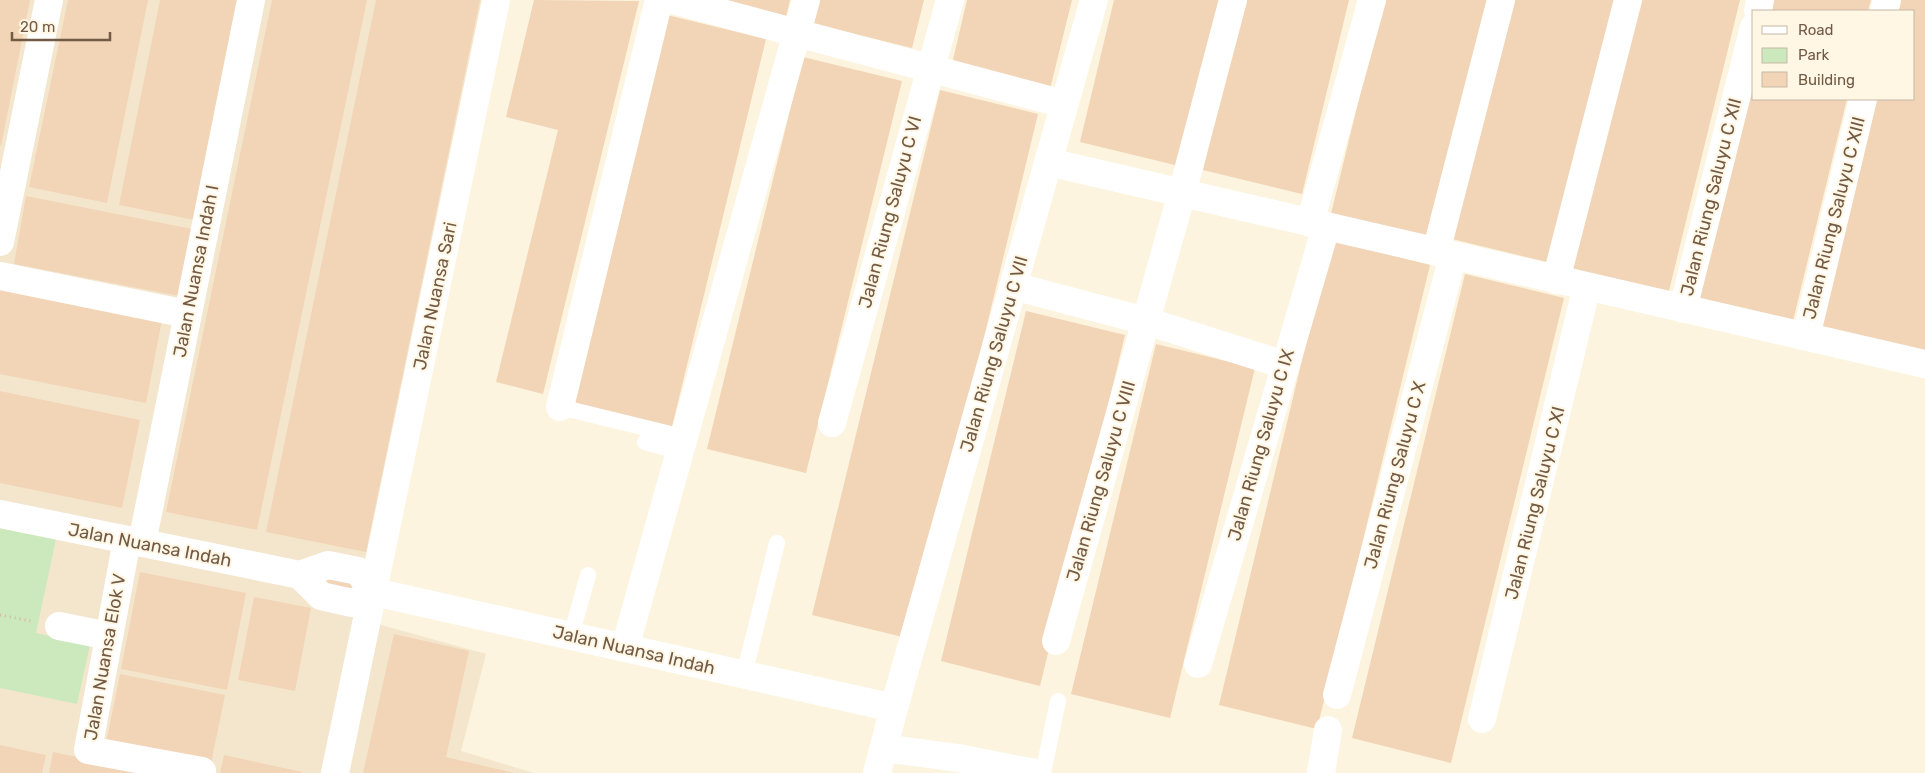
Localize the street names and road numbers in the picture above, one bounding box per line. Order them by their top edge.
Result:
street label: Jalan Riung Saluyu C XII [1676,96,1746,298]
street label: Jalan Riung Saluyu C VI [854,113,926,311]
street label: Jalan Riung Saluyu C XIII [1798,114,1870,322]
street label: Jalan Nuansa Indah I [168,183,224,359]
street label: Jalan Nuansa Sari [409,220,461,372]
street label: Jalan Riung Saluyu C VII [955,253,1033,455]
street label: Jalan Riung Saluyu C IX [1223,347,1299,543]
street label: Jalan Riung Saluyu C VIII [1062,378,1140,584]
street label: Jalan Riung Saluyu C X [1359,379,1431,571]
street label: Jalan Riung Saluyu C XI [1500,404,1570,602]
street label: Jalan Nuansa Indah [66,518,234,572]
street label: Jalan Nuansa Elok V [79,572,131,742]
street label: Jalan Nuansa Indah [551,621,717,679]

